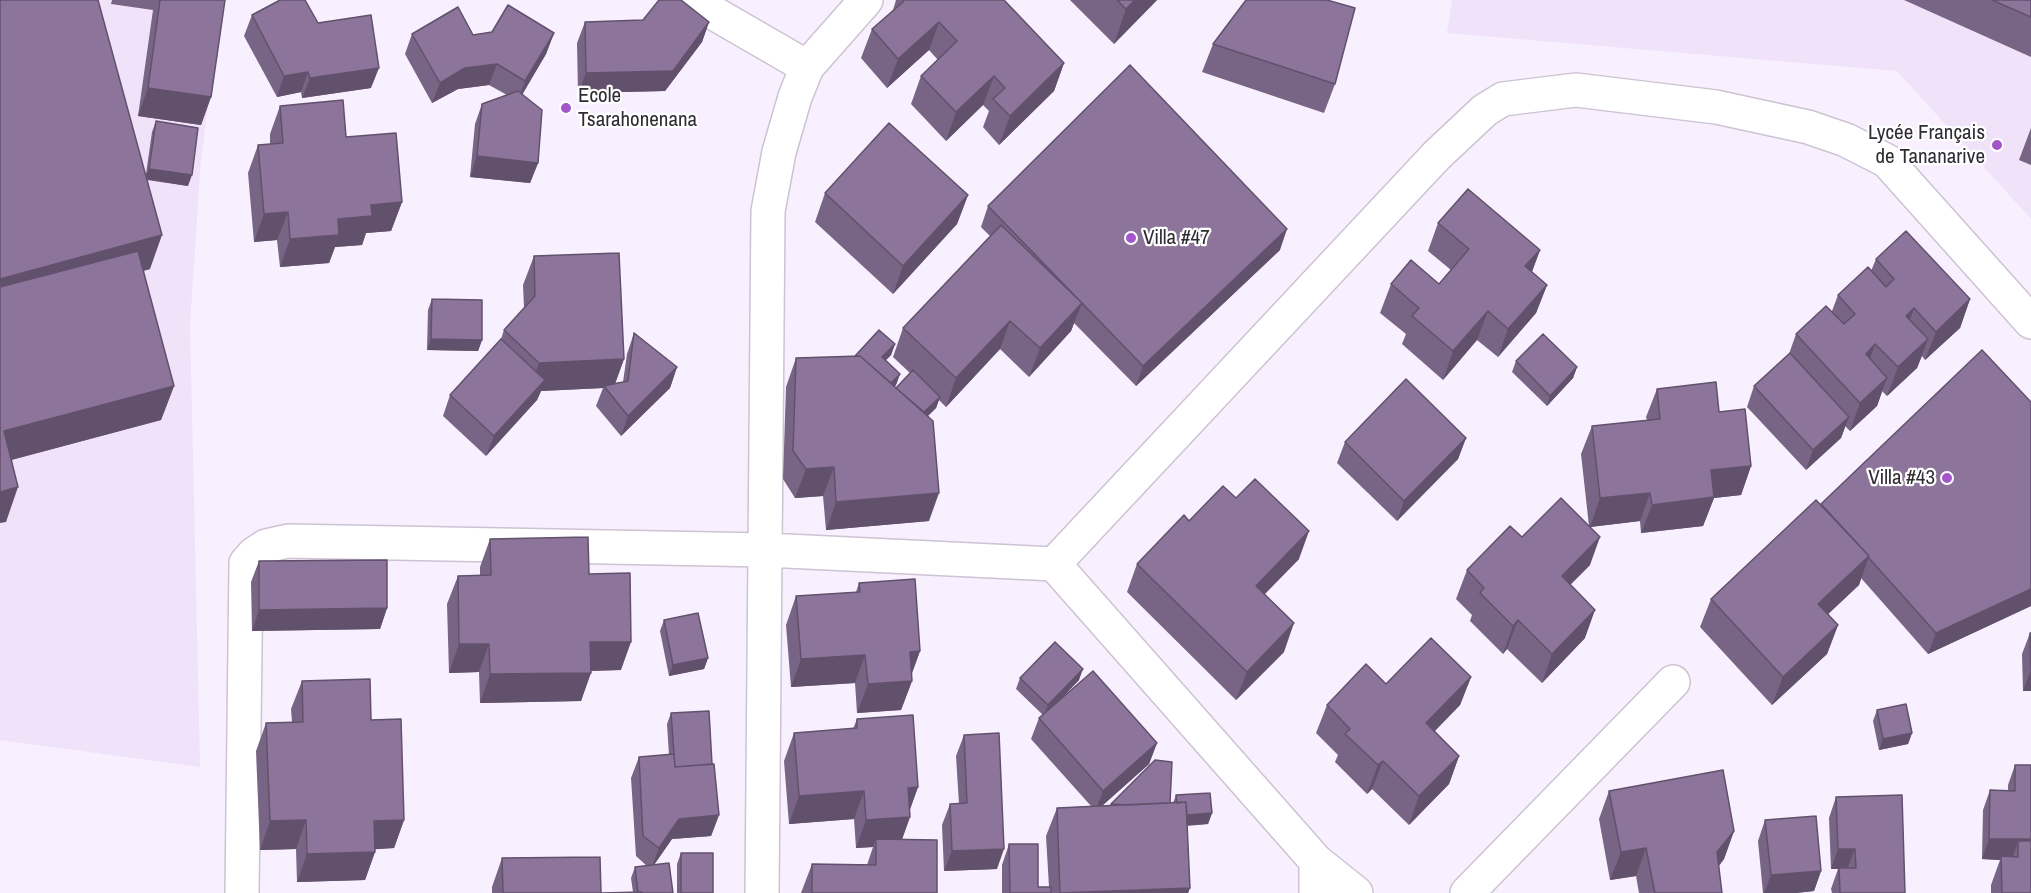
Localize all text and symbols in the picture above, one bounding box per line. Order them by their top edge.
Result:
place label: Ecole Tsarahonenana [578,83,697,133]
marker: Ecole Tsarahonenana [559,101,573,115]
place label: Lycée Français de Tananarive [1868,120,1985,170]
marker: Lycée Français de Tananarive [1990,138,2004,152]
place label: Villa #47 [1143,225,1210,251]
marker: Villa #47 [1124,231,1138,245]
place label: Villa #43 [1868,465,1935,491]
marker: Villa #43 [1940,471,1954,485]

